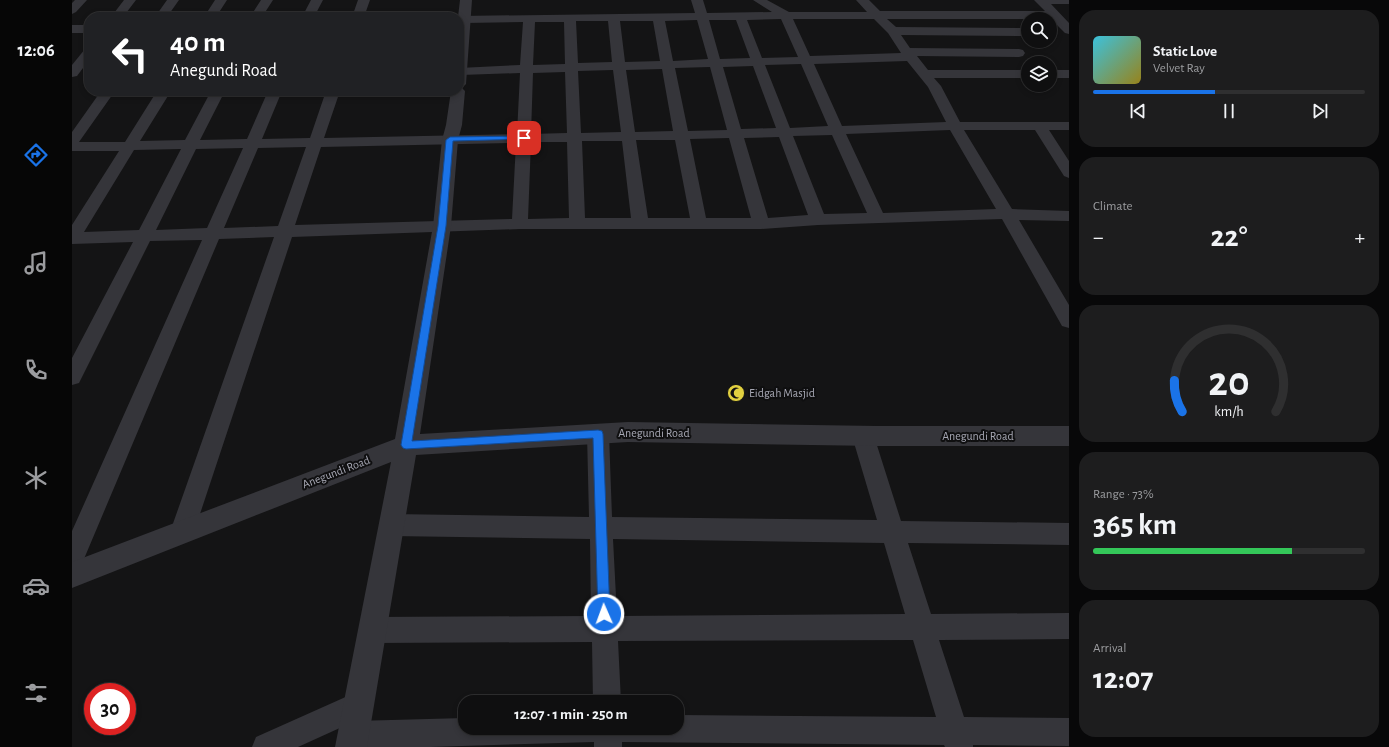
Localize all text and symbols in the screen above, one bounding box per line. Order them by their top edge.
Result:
map controls [1021,12,1057,92]
button: search [1021,12,1057,48]
icon: left [104,28,156,80]
text: 40 m [170,29,226,57]
text: 12:06 [17,42,55,60]
text: Static Love [1153,44,1217,59]
button: layers [1021,56,1057,92]
text: Anegundi Road [170,62,277,80]
text: Velvet Ray [1153,62,1205,75]
icon: previous [1127,100,1149,122]
icon: pause [1218,100,1240,122]
icon: next [1309,100,1331,122]
pin [507,121,541,155]
icon: arrive [513,127,535,149]
icon: directions [22,141,50,169]
text: Climate [1093,200,1132,213]
text: 22° [1210,222,1248,252]
text: − [1093,226,1104,248]
text: + [1354,226,1365,248]
icon: music [22,249,50,277]
icon: phone [22,356,50,384]
text: 20 [1208,361,1250,402]
mosque icon: Eidgah Masjid [726,383,746,403]
place label: Eidgah Masjid [749,387,815,400]
text: km/h [1214,404,1244,418]
street label: Anegundi Road [618,427,690,439]
street label: Anegundi Road [942,430,1014,442]
street label: Anegundi Road [301,454,371,490]
icon: climate [22,464,50,492]
text: Range · 73% [1093,488,1154,501]
text: 365 km [1093,510,1177,540]
icon: car [22,572,50,600]
position arrow [583,593,625,635]
text: Arrival [1093,642,1126,655]
text: 12:07 [1093,664,1153,694]
icon: filters [22,679,50,707]
speed limit sign: 30 [84,683,136,735]
text: 12:07 · 1 min · 250 m [514,707,628,722]

